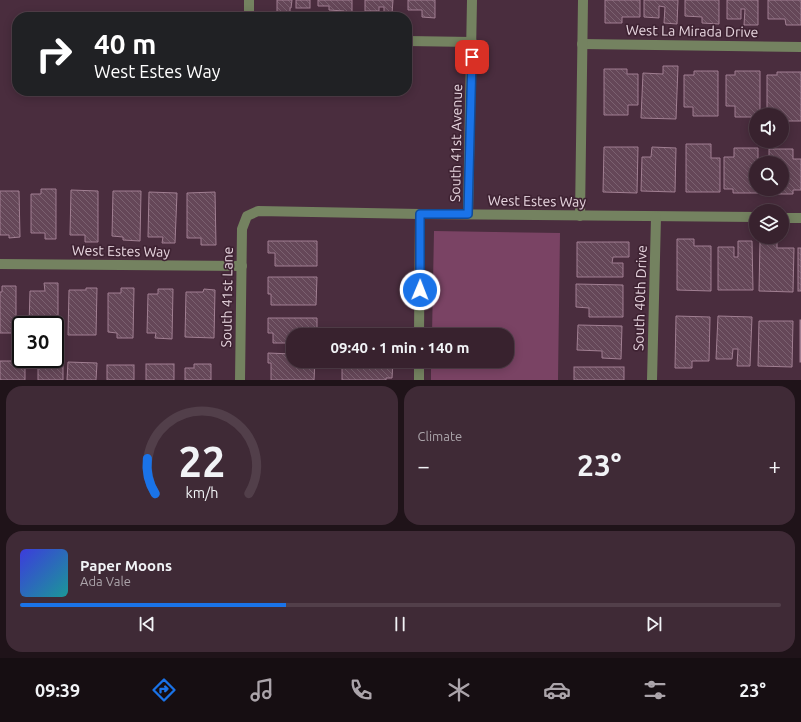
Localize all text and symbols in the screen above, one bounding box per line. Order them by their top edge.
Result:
street label: West La Mirada Drive [626,22,758,40]
icon: right [28,28,80,80]
text: 40 m [94,28,156,59]
pin [455,40,489,74]
icon: arrive [461,46,483,68]
text: West Estes Way [94,61,220,81]
street label: South 41st Avenue [447,84,465,202]
map controls [749,108,789,244]
button: sound [749,108,789,148]
button: search [749,156,789,196]
street label: West Estes Way [488,192,587,210]
button: layers [749,204,789,244]
street label: West Estes Way [72,242,171,260]
street label: South 40th Drive [630,245,650,351]
street label: South 41st Lane [218,246,236,348]
position arrow [399,269,441,311]
speed limit sign: 30 [12,316,64,368]
text: 09:40 · 1 min · 140 m [331,339,469,356]
text: Climate [418,429,462,443]
text: 22 [178,437,225,484]
text: 23° [577,448,621,482]
text: − [418,453,430,478]
text: + [769,453,781,478]
text: km/h [185,484,218,500]
text: Paper Moons [80,557,172,574]
text: Ada Vale [80,574,131,588]
icon: previous [136,613,158,635]
icon: pause [389,613,411,635]
icon: next [643,613,665,635]
icon: directions [150,676,178,704]
icon: music [248,676,276,704]
icon: phone [347,676,375,704]
icon: climate [445,676,473,704]
icon: car [543,676,571,704]
icon: filters [641,676,669,704]
text: 09:39 [35,680,80,700]
text: 23° [739,680,766,700]

